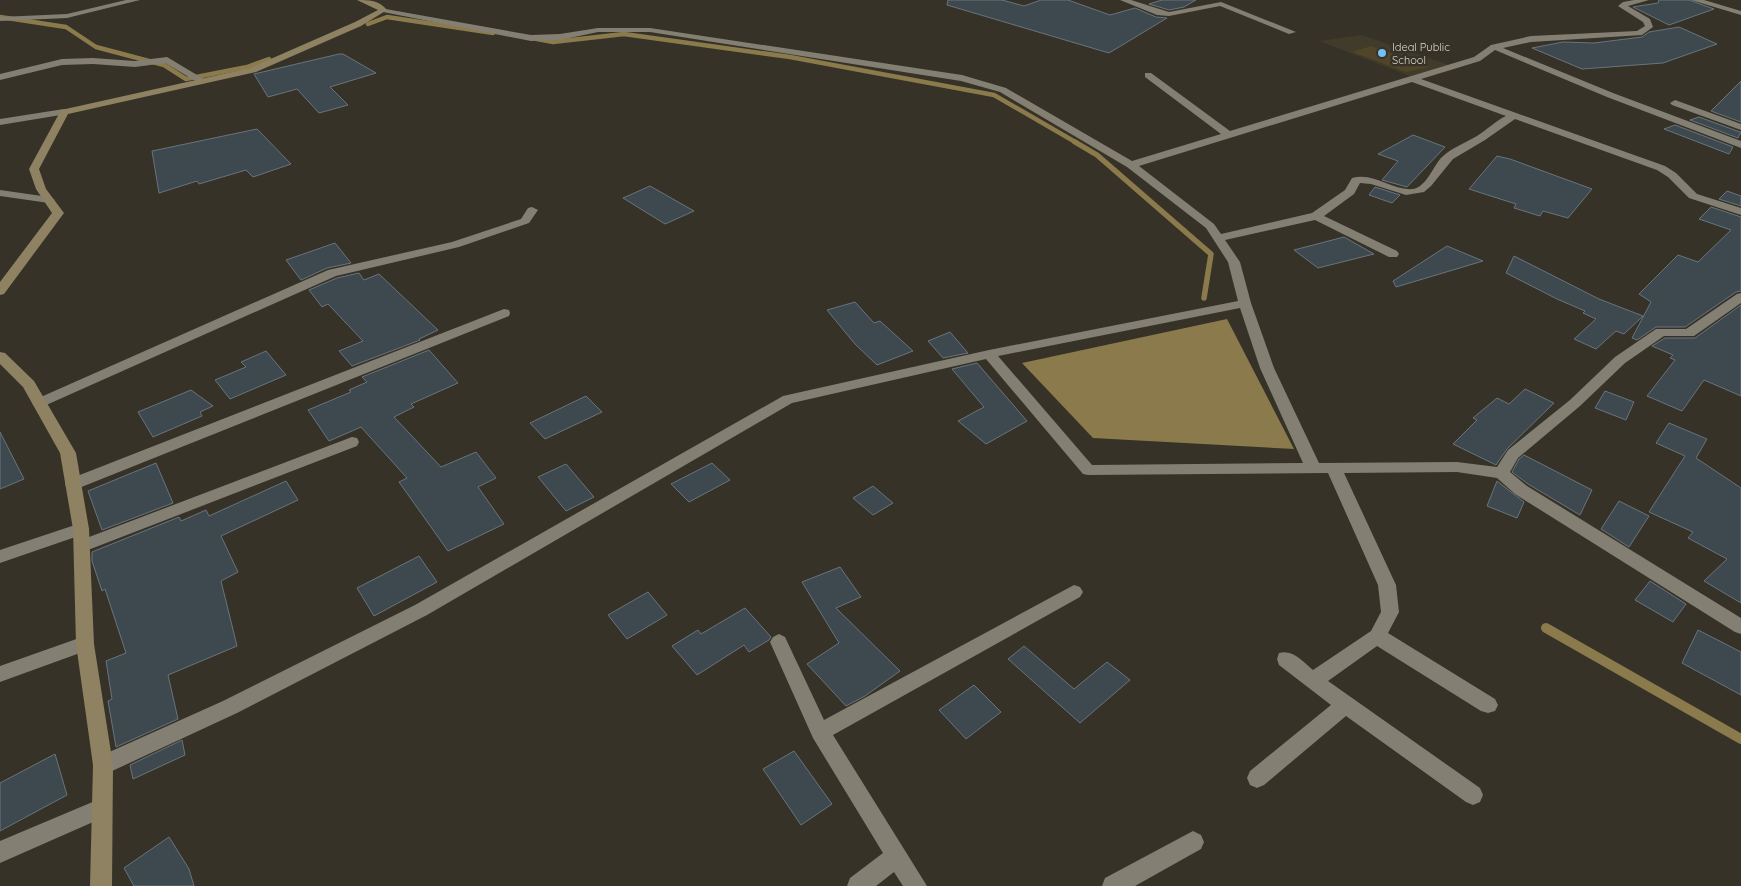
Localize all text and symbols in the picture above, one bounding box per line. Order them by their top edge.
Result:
place label: Ideal Public School [1392,40,1450,67]
marker: Ideal Public School [1376,47,1388,59]

